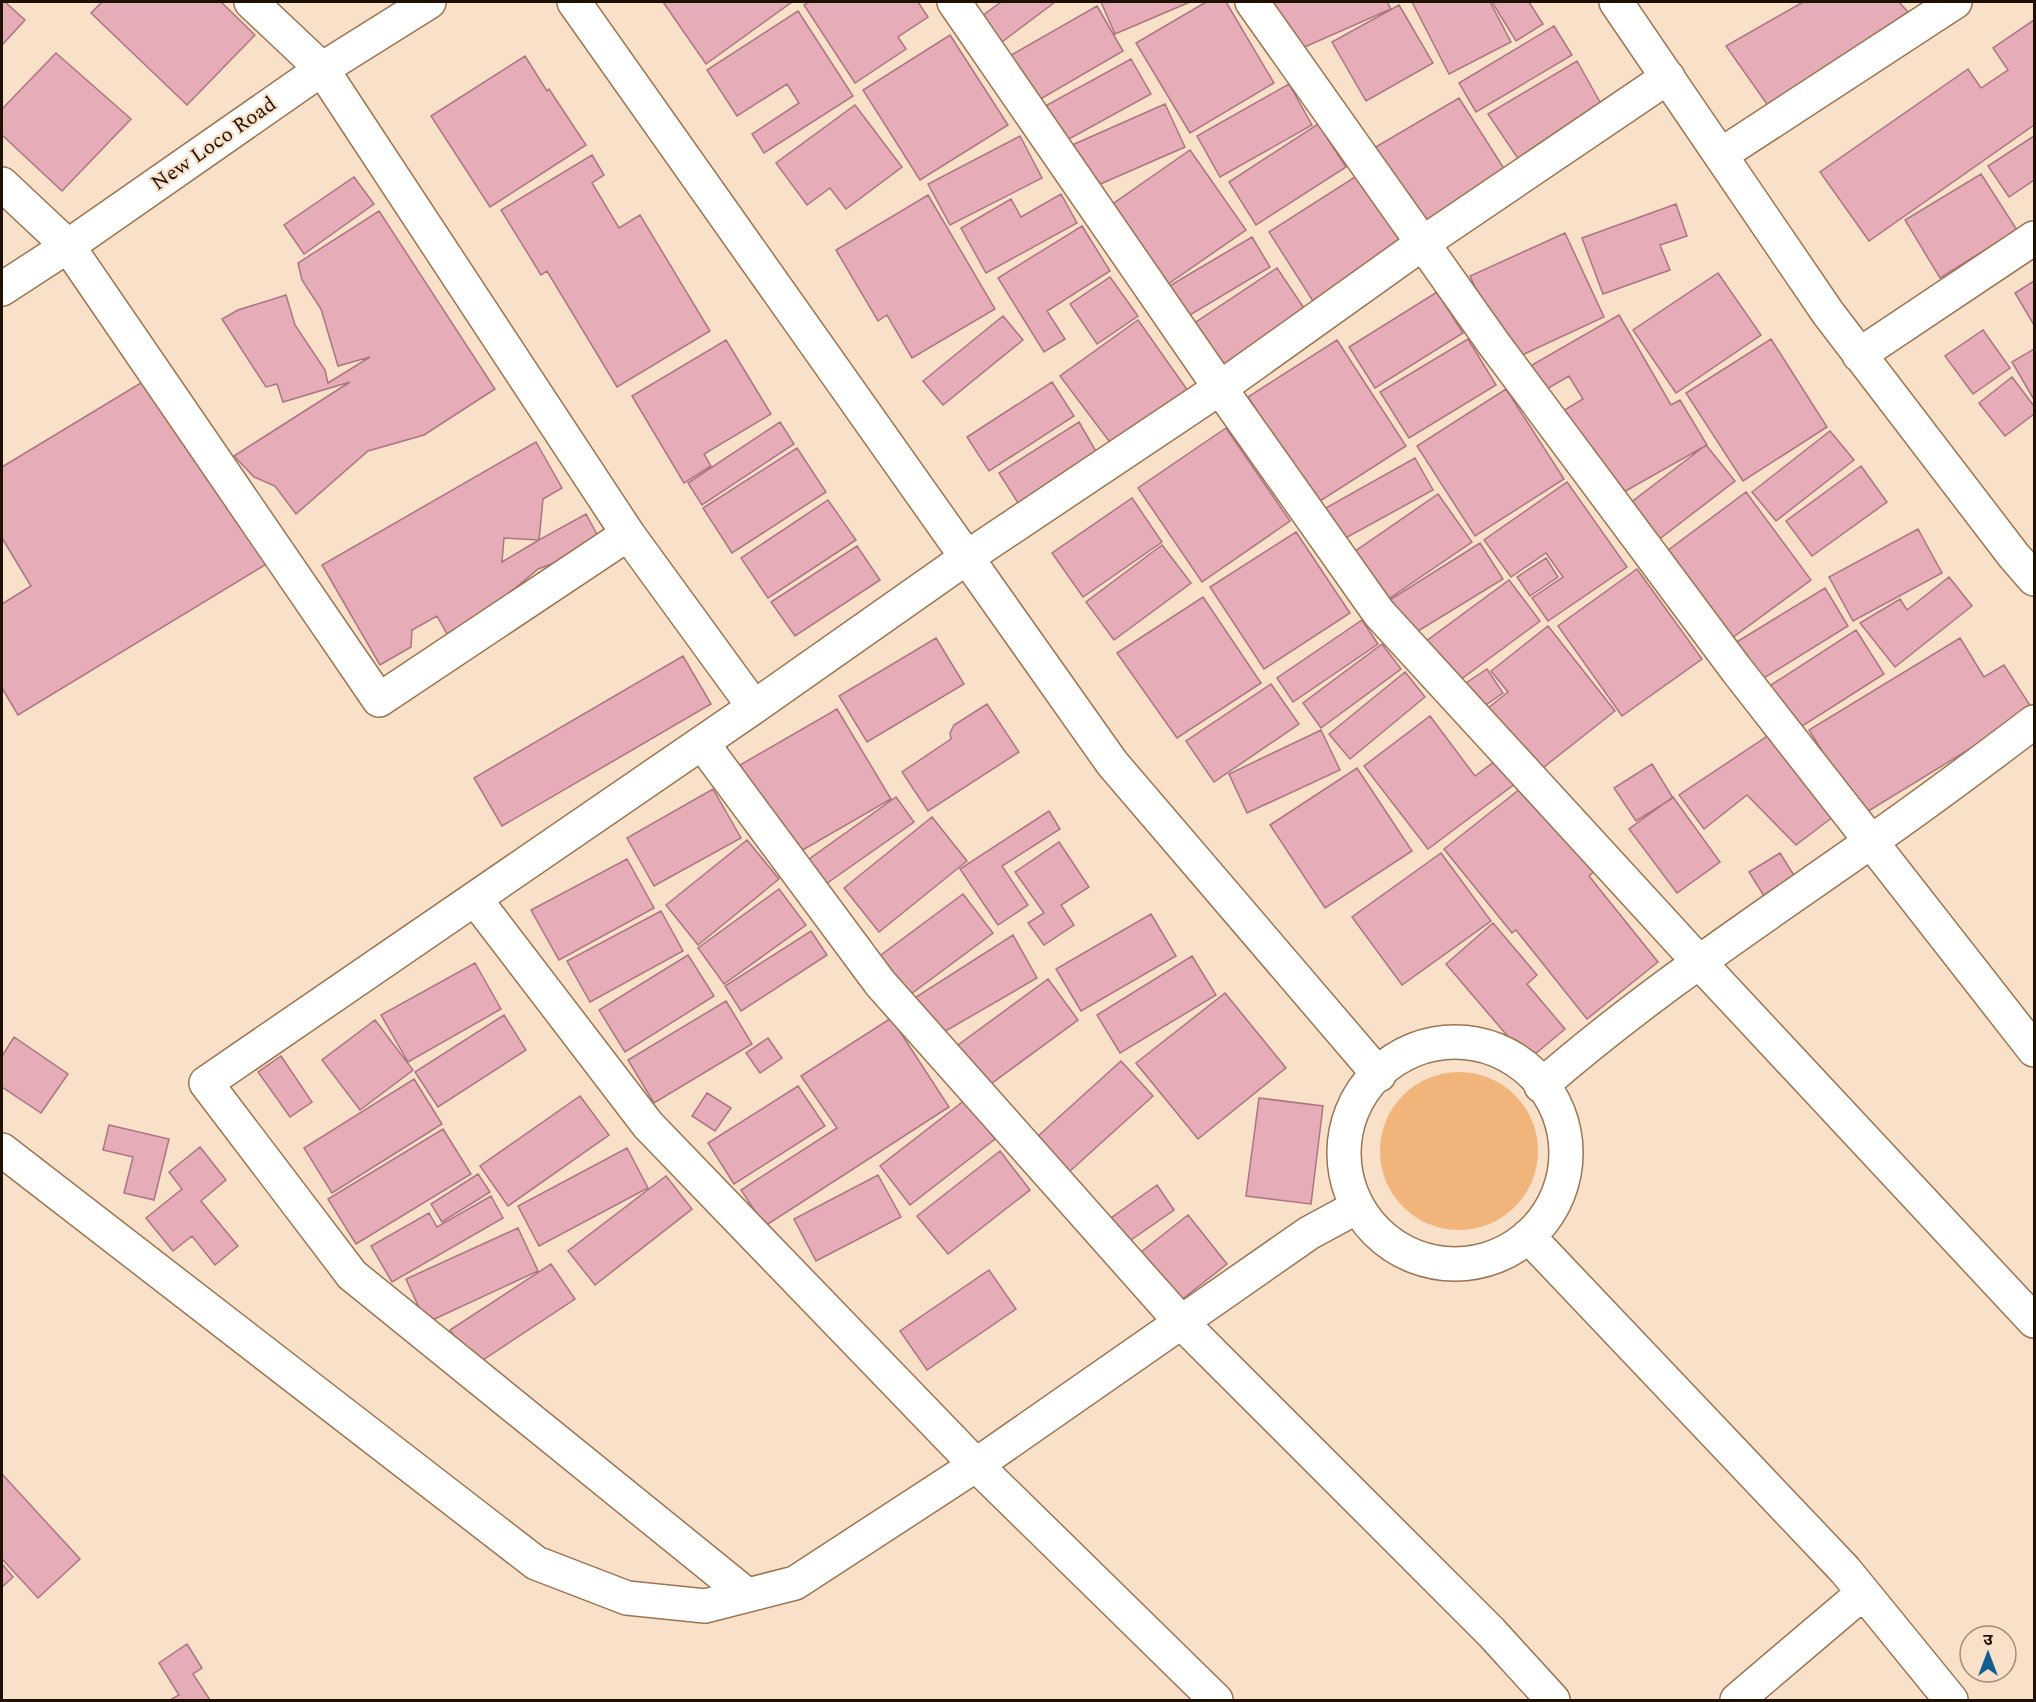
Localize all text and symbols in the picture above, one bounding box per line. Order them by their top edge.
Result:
street label: New Loco Road [145,89,283,199]
north arrow [1958,1624,2018,1684]
text: उ [1983,1628,1993,1652]

